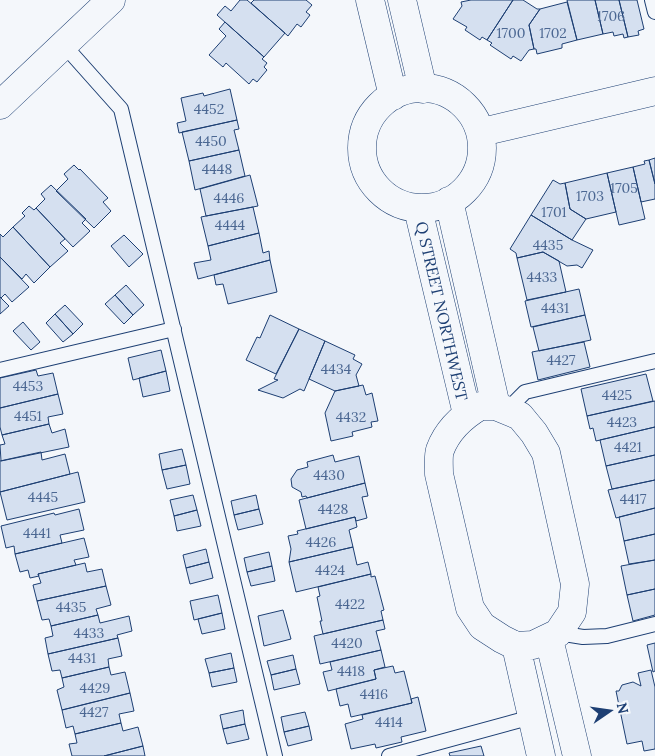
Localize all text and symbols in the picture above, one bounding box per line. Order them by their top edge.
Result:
house number: 1706 [597,7,625,25]
house number: 1700 [497,24,525,42]
house number: 1702 [539,24,567,42]
house number: 4452 [194,100,224,118]
house number: 4450 [195,132,227,150]
house number: 4448 [202,160,232,178]
house number: 1705 [610,179,638,197]
house number: 1703 [576,187,604,205]
house number: 4446 [214,189,244,207]
house number: 1701 [541,203,567,221]
house number: 4444 [215,216,246,234]
street label: Q STREET NORTHWEST [412,219,472,403]
house number: 4435 [533,236,563,254]
house number: 4433 [527,268,558,286]
house number: 4431 [541,299,569,317]
house number: 4427 [546,351,576,369]
house number: 4434 [321,360,352,378]
house number: 4453 [13,377,44,395]
house number: 4425 [602,386,632,404]
house number: 4451 [14,407,42,425]
house number: 4432 [336,408,366,426]
house number: 4423 [607,413,637,431]
house number: 4421 [614,438,642,456]
house number: 4430 [313,466,345,484]
house number: 4445 [28,488,58,506]
house number: 4417 [620,490,647,508]
house number: 4428 [318,500,348,518]
house number: 4441 [23,524,51,542]
house number: 4426 [306,533,336,551]
house number: 4424 [315,561,345,579]
house number: 4422 [335,595,365,613]
house number: 4435 [56,598,86,616]
house number: 4433 [74,624,105,642]
house number: 4420 [331,634,363,652]
house number: 4431 [68,649,96,667]
house number: 4418 [337,662,365,680]
house number: 4429 [80,679,110,697]
house number: 4416 [360,685,388,703]
north arrow [585,686,635,736]
text: N [613,701,633,716]
house number: 4427 [79,703,109,721]
house number: 4414 [375,713,403,731]

